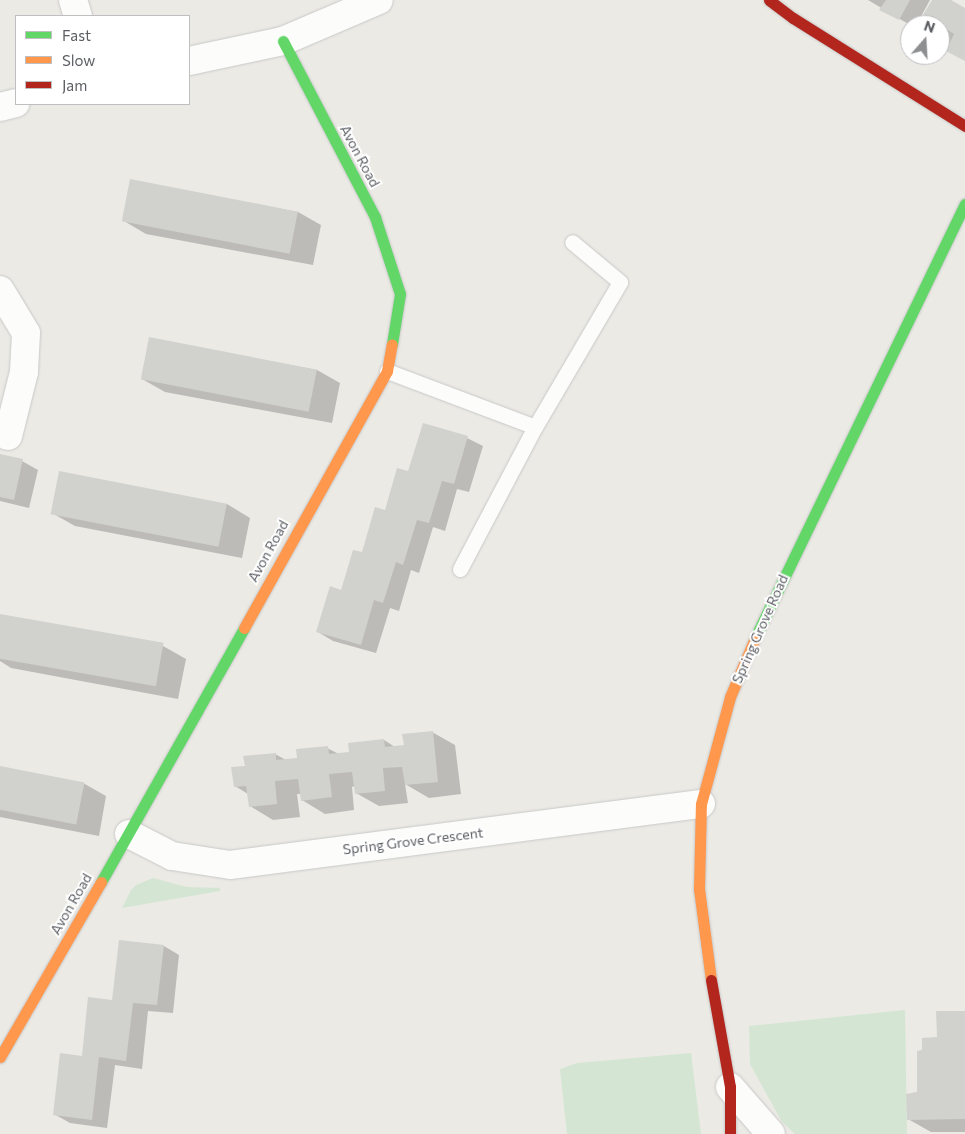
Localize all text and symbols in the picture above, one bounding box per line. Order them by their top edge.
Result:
legend [15,15,190,105]
north arrow [900,15,950,65]
text: N [922,17,937,36]
text: Fast [62,26,91,44]
text: Slow [62,51,95,69]
text: Jam [62,76,87,94]
street label: Avon Road [337,122,383,190]
street label: Avon Road [244,517,292,585]
street label: Spring Grove Road [728,572,792,686]
street label: Spring Grove Crescent [342,824,484,858]
street label: Avon Road [47,870,95,938]

